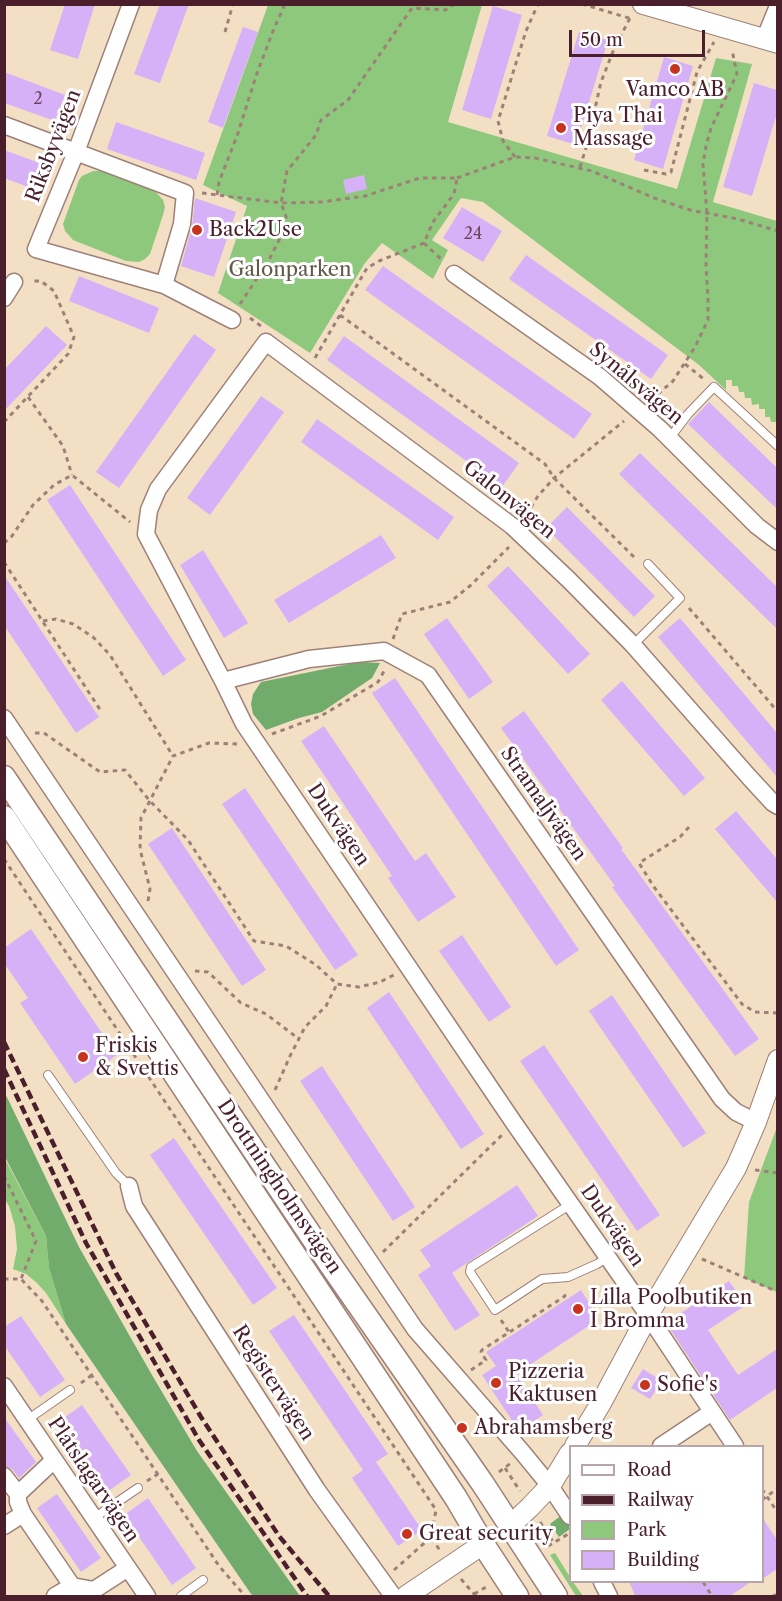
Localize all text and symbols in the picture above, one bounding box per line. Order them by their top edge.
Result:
scale bar [572,18,708,56]
text: 50 m [580,29,623,51]
marker: Vamco AB [668,62,682,76]
place label: Vamco AB [626,78,724,102]
street label: Riksbyvägen [22,86,86,206]
house number: 2 [33,89,43,109]
place label: Piya Thai Massage [573,104,663,151]
marker: Piya Thai Massage [554,121,568,135]
place label: Back2Use [209,218,302,242]
marker: Back2Use [190,223,204,237]
house number: 24 [464,224,482,244]
park label: Galonparken [228,258,352,282]
street label: Synålsvägen [584,338,688,430]
street label: Galonvägen [458,455,560,545]
street label: Stramaljvägen [495,742,591,866]
street label: Dukvägen [302,779,374,871]
place label: Friskis & Svettis [95,1034,179,1081]
marker: Friskis & Svettis [76,1050,90,1064]
street label: Drottningholmsvägen [212,1095,346,1279]
street label: Dukvägen [575,1180,649,1272]
place label: Lilla Poolbutiken I Bromma [590,1286,752,1333]
marker: Lilla Poolbutiken I Bromma [571,1302,585,1316]
street label: Registervägen [227,1321,319,1445]
place label: Pizzeria Kaktusen [508,1360,597,1407]
place label: Sofie's [657,1373,718,1397]
marker: Pizzeria Kaktusen [489,1376,503,1390]
marker: Sofie's [638,1378,652,1392]
street label: Plåtslagarvägen [42,1413,144,1547]
place label: Abrahamsberg [474,1416,612,1440]
marker: Abrahamsberg [455,1421,469,1435]
legend [569,1445,764,1583]
text: Road [627,1459,672,1481]
text: Railway [627,1489,694,1511]
text: Park [627,1519,666,1541]
place label: Great security [419,1522,553,1546]
marker: Great security [400,1527,414,1541]
text: Building [627,1549,699,1571]

